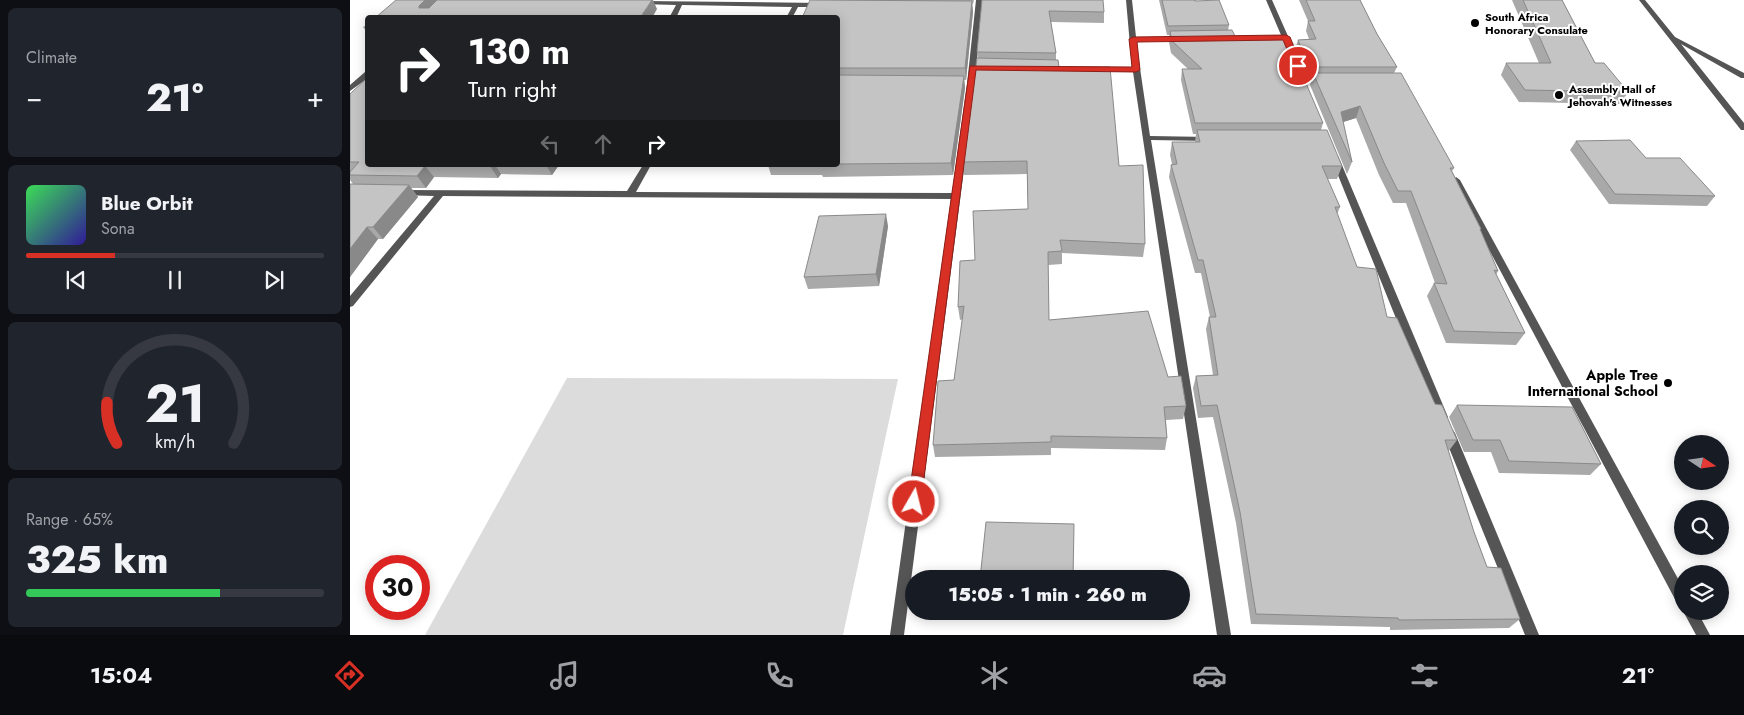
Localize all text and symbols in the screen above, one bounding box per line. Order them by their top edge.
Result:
place label: South Africa Honorary Consulate [1485,9,1588,38]
marker: South Africa Honorary Consulate [1469,17,1481,29]
text: 130 m [468,27,570,77]
icon: right [385,35,450,100]
pin [1277,45,1319,87]
text: Climate [26,46,77,69]
icon: arrive [1284,52,1312,80]
text: 21° [146,70,203,125]
text: Turn right [468,73,556,105]
text: − [26,77,43,118]
text: + [307,77,324,118]
place label: Assembly Hall of Jehovah's Witnesses [1567,81,1672,110]
marker: Assembly Hall of Jehovah's Witnesses [1553,89,1565,101]
icon: left [536,130,564,158]
icon: ahead [589,130,617,158]
icon: right [642,130,670,158]
text: Blue Orbit [101,190,193,217]
text: Sona [101,217,135,240]
icon: previous [62,266,90,294]
icon: pause [161,266,189,294]
icon: next [260,266,288,294]
place label: Apple Tree International School [1528,365,1658,401]
text: 21 [145,366,205,442]
marker: Apple Tree International School [1662,377,1674,389]
text: km/h [155,429,195,455]
north arrow [1674,435,1729,490]
map controls [1674,435,1729,620]
position arrow [887,475,939,527]
button: search [1674,500,1729,555]
text: Range · 65% [26,508,113,531]
text: 325 km [26,532,168,587]
speed limit sign: 30 [365,555,430,620]
button: layers [1674,565,1729,620]
text: 15:05 · 1 min · 260 m [948,581,1147,608]
icon: directions [332,658,367,693]
icon: music [547,658,582,693]
icon: phone [762,658,797,693]
icon: climate [977,658,1012,693]
icon: car [1192,658,1227,693]
icon: filters [1407,658,1442,693]
text: 15:04 [90,659,152,691]
text: 21° [1622,659,1654,691]

